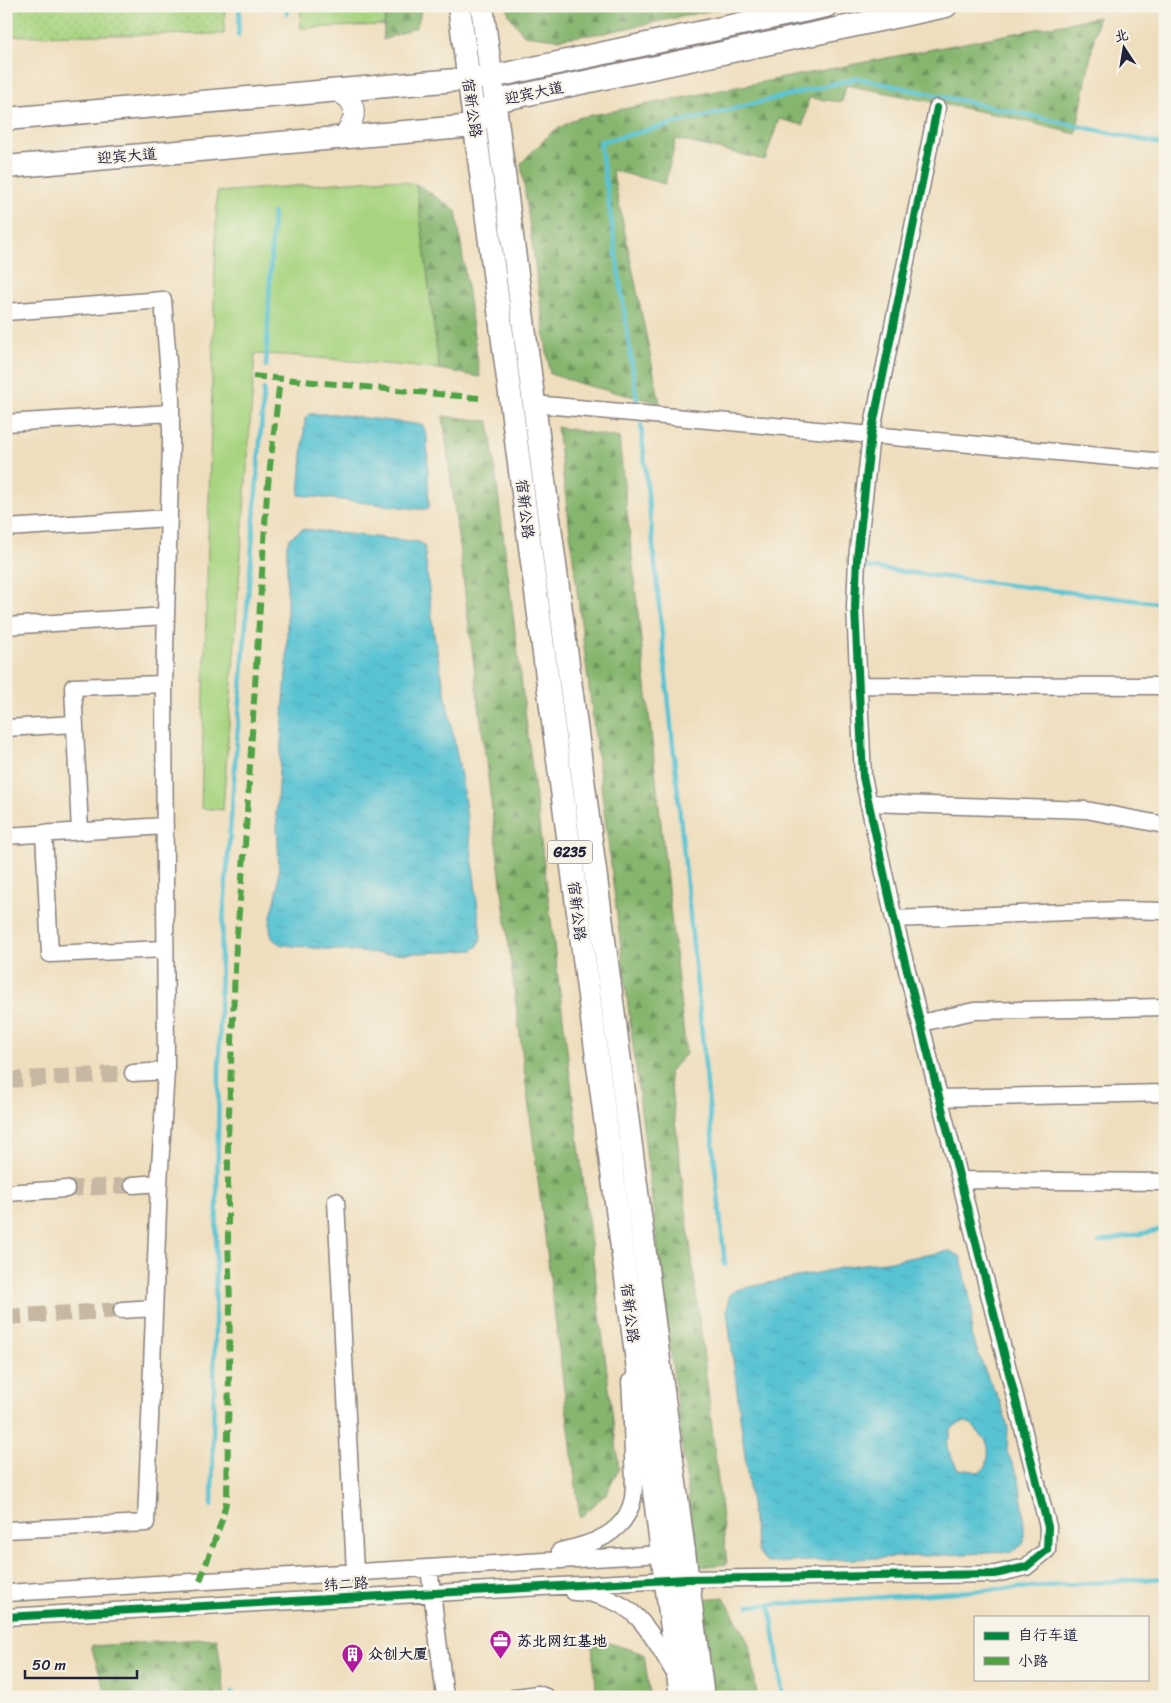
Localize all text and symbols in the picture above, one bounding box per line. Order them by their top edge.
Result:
north arrow [1098,22,1148,72]
text: 北 [1112,22,1131,49]
street label: 迎宾大道 [502,74,566,112]
street label: 宿新公路 [455,76,489,140]
street label: 迎宾大道 [96,140,158,172]
street label: 宿新公路 [508,478,542,540]
road number: G235 [548,840,592,864]
street label: 宿新公路 [560,880,594,942]
street label: 宿新公路 [613,1282,647,1344]
street label: 纬二路 [323,1570,369,1598]
legend [974,1616,1148,1680]
text: 自行车道 [1018,1622,1078,1648]
place label: 苏北网红基地 [517,1628,607,1654]
office icon: 苏北网红基地 [489,1629,513,1660]
place label: 众创大厦 [368,1641,428,1667]
building icon: 众创大厦 [340,1642,364,1673]
scale bar [25,1648,138,1680]
text: 小路 [1018,1648,1048,1674]
text: 50 m [32,1652,67,1678]

